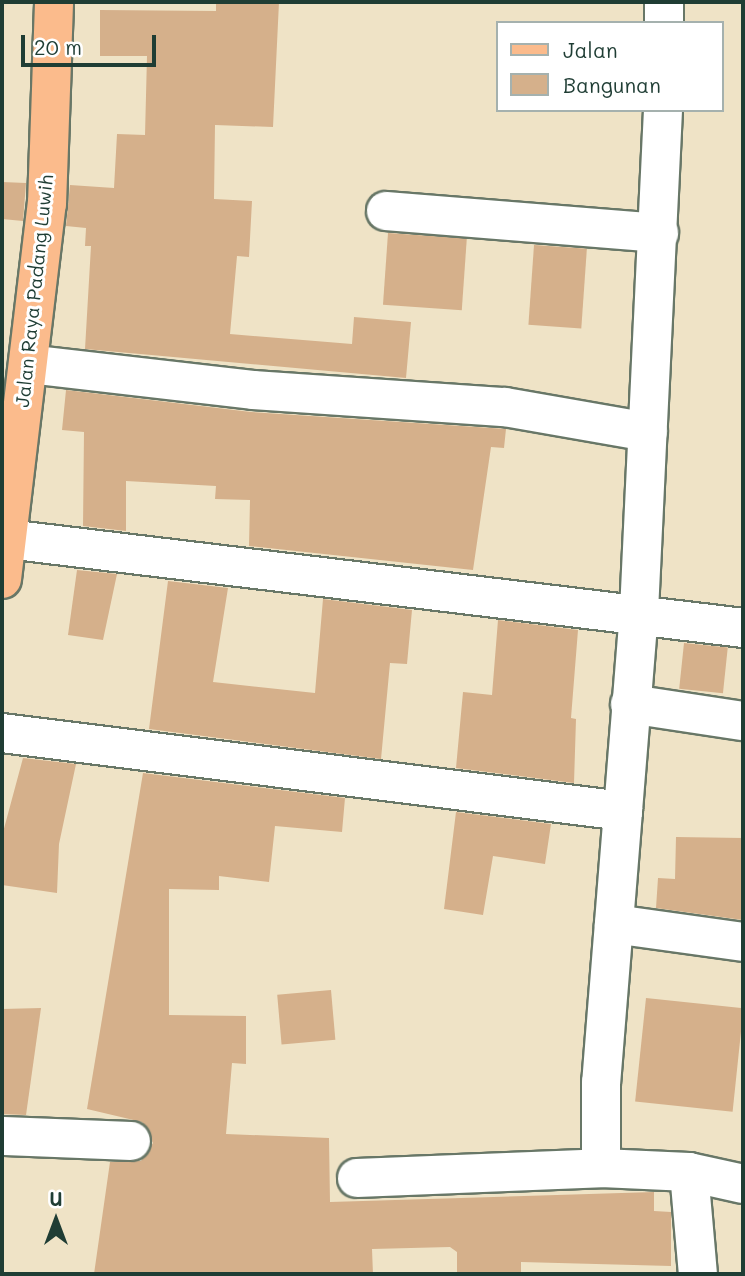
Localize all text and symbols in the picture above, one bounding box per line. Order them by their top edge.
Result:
scale bar [24,21,159,65]
legend [496,21,724,112]
text: 20 m [34,33,82,60]
text: Jalan [563,36,618,63]
text: Bangunan [563,71,661,98]
street label: Jalan Raya Padang Luwih [10,173,58,409]
north arrow [21,1185,91,1255]
text: U [49,1186,63,1211]

